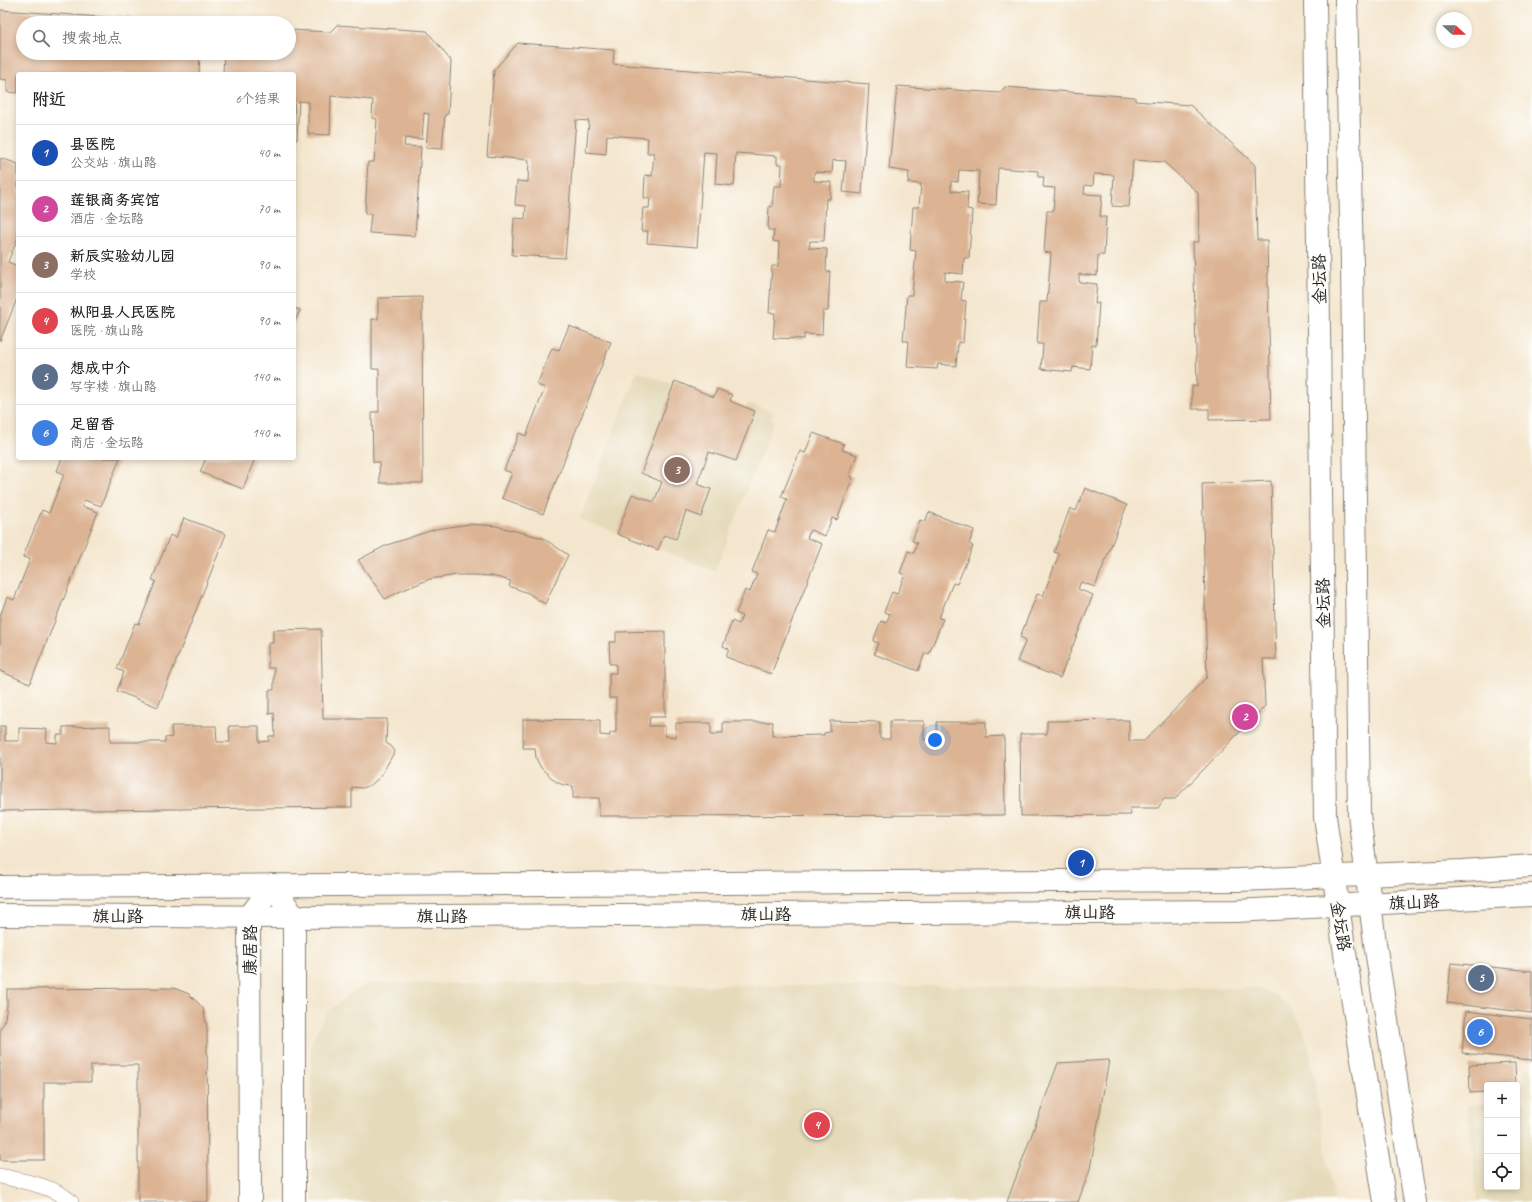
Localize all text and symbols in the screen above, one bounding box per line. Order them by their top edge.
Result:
north arrow [1436,12,1472,48]
search box [16,16,296,60]
icon: search [30,27,52,49]
text: 搜索地点 [62,29,122,48]
text: 附近 [32,89,66,110]
text: 6个结果 [235,91,280,107]
text: 县医院 [70,135,115,154]
text: 1 [42,145,48,161]
text: 40 m [258,145,280,161]
text: 公交站 · 旗山路 [70,155,157,171]
text: 莲银商务宾馆 [70,191,160,210]
text: 2 [42,201,48,217]
text: 70 m [258,201,280,217]
text: 酒店 · 金坛路 [70,211,144,227]
text: 新辰实验幼儿园 [70,247,175,266]
street label: 金坛路 [1309,253,1330,305]
text: 3 [42,257,48,273]
text: 90 m [258,257,280,273]
text: 学校 [70,267,96,283]
text: 枞阳县人民医院 [70,303,175,322]
text: 4 [42,313,48,329]
text: 90 m [258,313,280,329]
text: 医院 · 旗山路 [70,323,144,339]
text: 想成中介 [70,359,130,378]
text: 5 [42,369,48,385]
text: 140 m [252,369,280,385]
text: 写字楼 · 旗山路 [70,379,157,395]
text: 足留香 [70,415,115,434]
text: 6 [42,425,48,441]
text: 140 m [252,425,280,441]
text: 商店 · 金坛路 [70,435,144,451]
pin: 3 [664,455,690,485]
street label: 金坛路 [1313,577,1334,629]
pin: 2 [1232,702,1258,732]
your location [925,730,945,750]
pin: 1 [1068,848,1094,878]
street label: 旗山路 [1388,891,1440,914]
street label: 金坛路 [1326,899,1355,953]
street label: 旗山路 [1065,902,1116,923]
street label: 旗山路 [741,904,792,925]
street label: 旗山路 [93,906,144,927]
street label: 旗山路 [417,906,468,927]
street label: 康居路 [240,925,261,976]
pin: 5 [1468,963,1494,993]
pin: 6 [1467,1017,1493,1047]
map controls [1484,1082,1520,1190]
button: + [1484,1082,1520,1118]
pin: 4 [804,1110,830,1140]
button: − [1484,1118,1520,1154]
button: locate [1484,1154,1520,1190]

